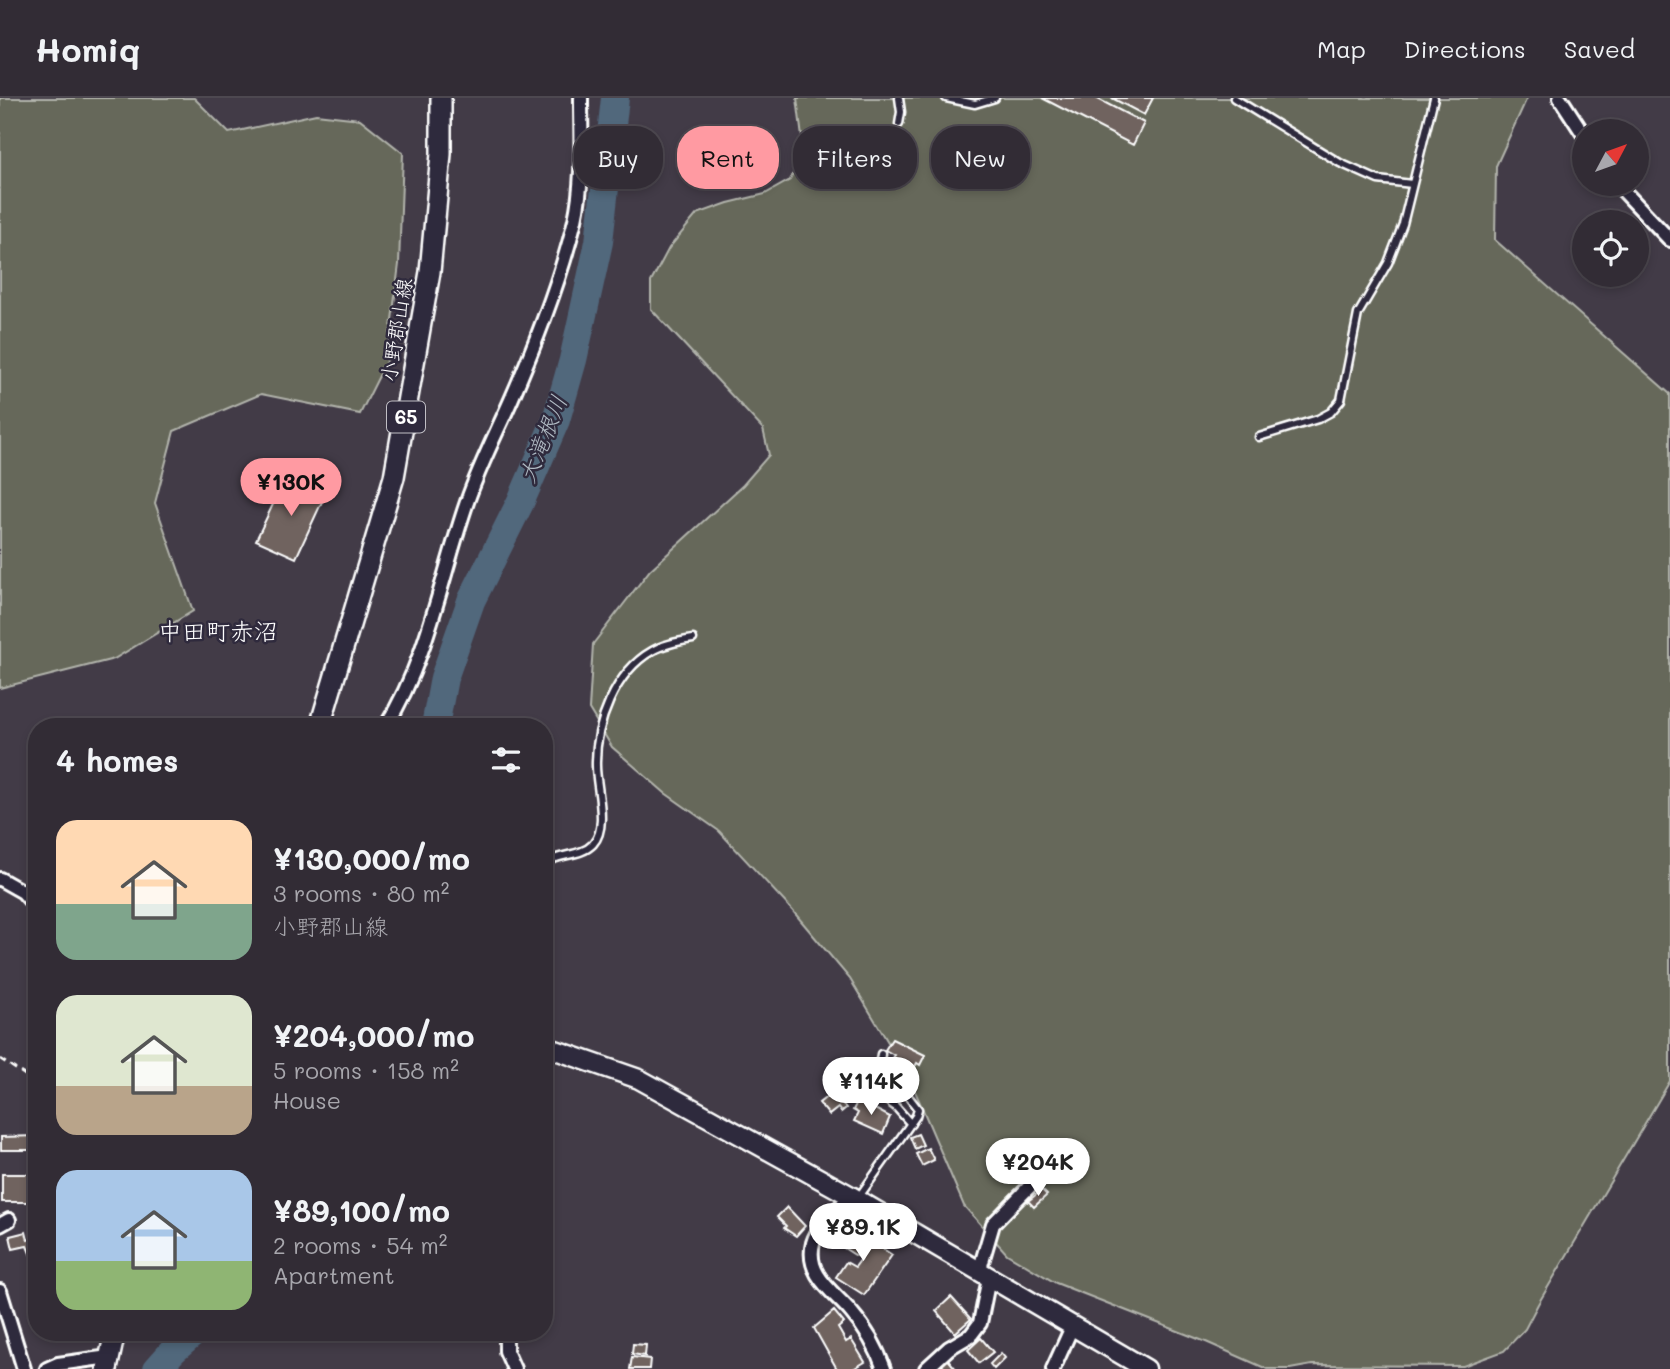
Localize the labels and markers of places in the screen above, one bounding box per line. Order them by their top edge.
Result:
pin: ¥130K [242,458,340,518]
pin: ¥114K [822,1058,920,1117]
pin: ¥204K [989,1138,1087,1198]
pin: ¥89.1K [806,1204,920,1263]

